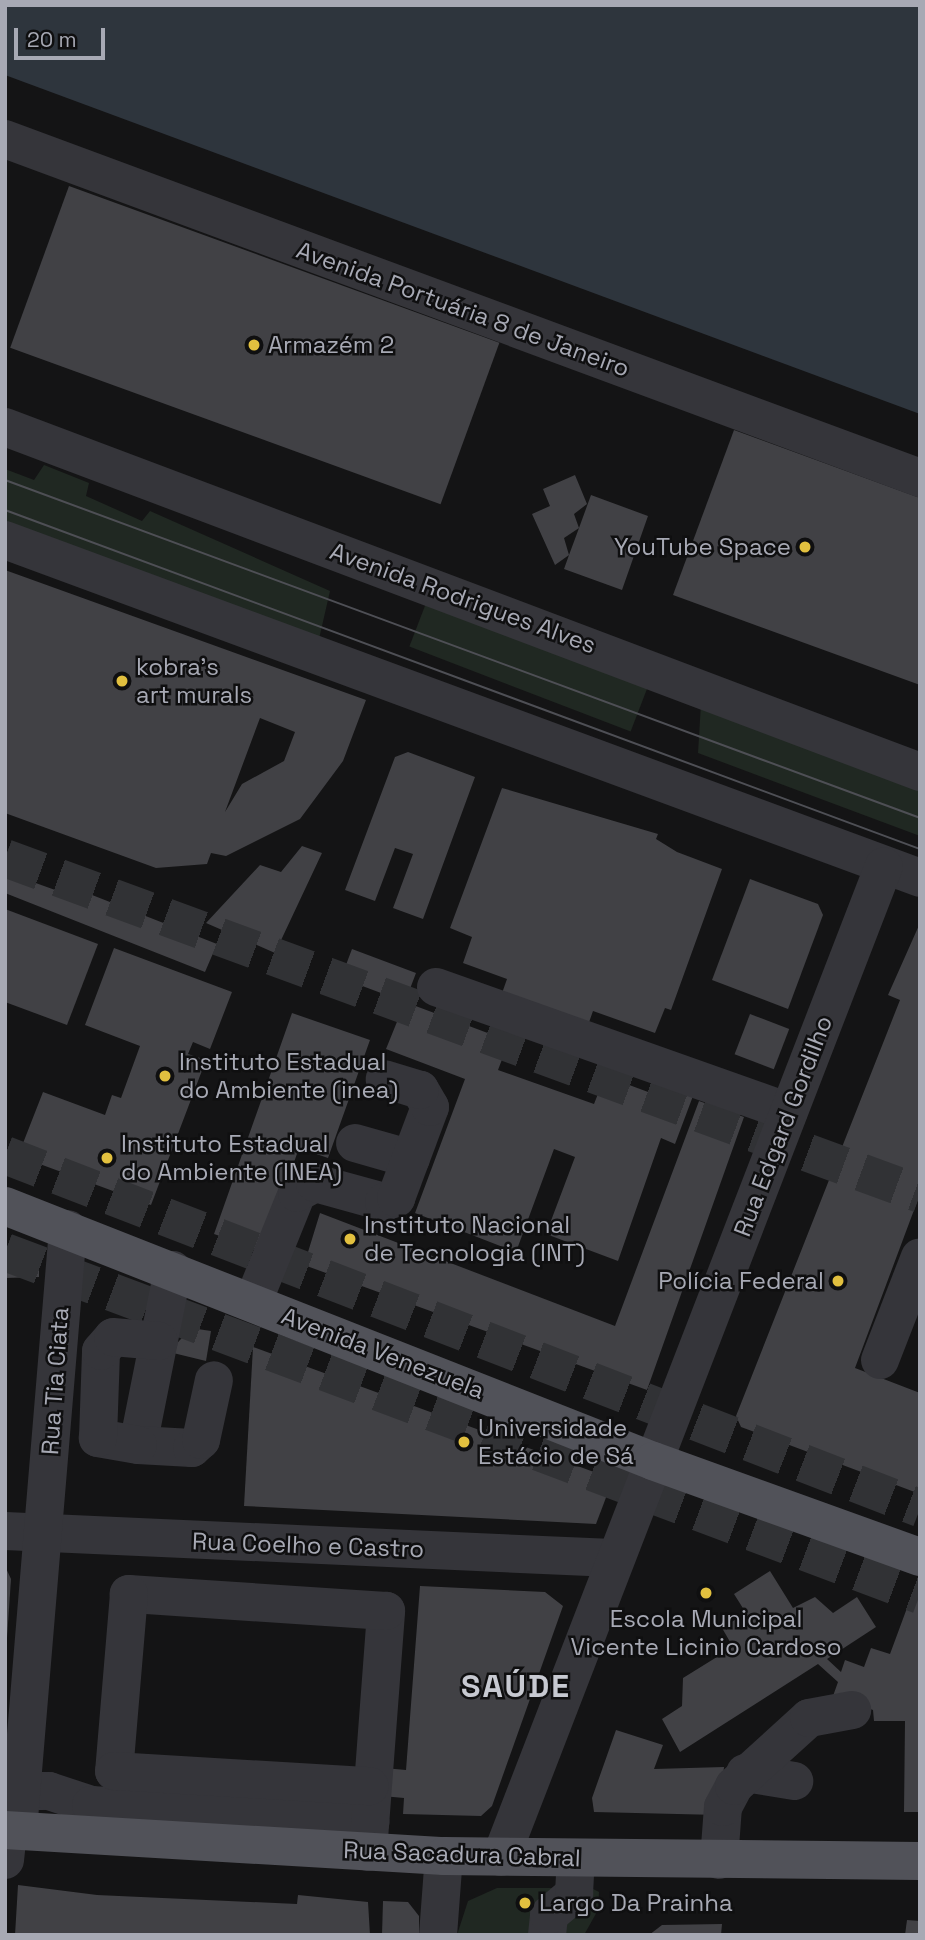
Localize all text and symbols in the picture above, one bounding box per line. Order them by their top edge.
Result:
scale bar [18,14,108,58]
text: 20 m [27,26,77,53]
street label: Avenida Portuária 8 de Janeiro [293,235,633,383]
place label: Armazém 2 [268,331,394,359]
marker: Armazém 2 [246,337,262,353]
place label: YouTube Space [614,533,791,561]
street label: Avenida Rodrigues Alves [326,536,600,660]
marker: YouTube Space [797,539,813,555]
place label: kobra’s art murals [136,653,252,709]
marker: kobra’s art murals [114,673,130,689]
street label: Rua Edgard Gordilho [728,1011,838,1241]
place label: Instituto Estadual do Ambiente (inea) [179,1048,399,1104]
marker: Instituto Estadual do Ambiente (inea) [157,1068,173,1084]
place label: Instituto Estadual do Ambiente (INEA) [121,1130,342,1186]
marker: Instituto Estadual do Ambiente (INEA) [99,1150,115,1166]
place label: Instituto Nacional de Tecnologia (INT) [364,1211,586,1267]
marker: Instituto Nacional de Tecnologia (INT) [342,1231,358,1247]
place label: Polícia Federal [658,1267,824,1295]
marker: Polícia Federal [830,1273,846,1289]
street label: Avenida Venezuela [277,1301,489,1405]
street label: Rua Tia Ciata [35,1306,75,1456]
place label: Universidade Estácio de Sá [478,1414,634,1470]
marker: Universidade Estácio de Sá [456,1434,472,1450]
street label: Rua Coelho e Castro [191,1527,425,1563]
marker: Escola Municipal Vicente Licinio Cardoso [698,1585,714,1601]
place label: Escola Municipal Vicente Licinio Cardoso [570,1605,842,1661]
district label: SAÚDE [462,1667,570,1705]
street label: Rua Sacadura Cabral [343,1835,581,1873]
place label: Largo Da Prainha [539,1889,733,1917]
marker: Largo Da Prainha [517,1895,533,1911]

